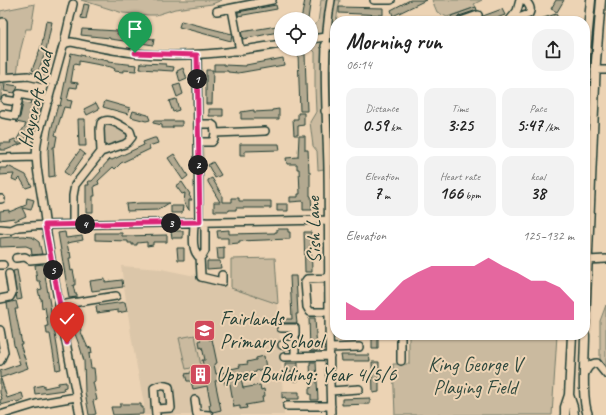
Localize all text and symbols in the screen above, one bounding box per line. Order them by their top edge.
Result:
pin [118,12,152,53]
map controls [274,12,318,56]
button: locate [274,12,318,56]
icon: arrive [124,18,146,40]
text: Morning run [346,28,442,56]
button: share [532,29,574,71]
street label: Haycroft Road [12,45,59,150]
text: 06:14 [346,57,372,73]
pin: 1 [187,69,207,89]
text: 1 [195,72,199,86]
text: Distance [366,101,398,115]
text: Time [452,101,468,115]
text: Pace [530,101,546,115]
text: 0.59 [362,115,388,136]
text: 3:25 [447,115,473,136]
text: 5:47 [516,115,542,136]
text: km [388,120,402,134]
text: /km [542,120,560,134]
pin: 2 [188,155,208,175]
text: 2 [196,158,200,172]
text: Elevation [365,169,399,183]
text: Heart rate [440,169,480,183]
text: kcal [531,169,545,183]
text: 7 [374,183,381,204]
text: 166 [439,183,463,204]
text: 38 [530,183,546,204]
text: m [381,188,390,202]
text: bpm [463,188,481,202]
street label: Sish Lane [300,195,327,264]
pin: 3 [161,213,181,233]
pin: 4 [75,214,95,234]
text: 3 [169,216,173,230]
text: 4 [83,217,87,231]
text: Elevation [346,228,386,244]
text: 125–132 m [523,228,574,244]
pin: 5 [43,260,63,280]
text: 5 [51,263,55,277]
pin [50,302,84,343]
place label: Fairlands Primary School [220,306,326,354]
icon: check [56,308,78,330]
school or university icon: Fairlands Primary School [192,317,218,343]
park label: King George V Playing Field [428,352,526,400]
building icon: Upper Building: Year 4/5/6 [188,361,214,387]
place label: Upper Building: Year 4/5/6 [216,362,398,387]

